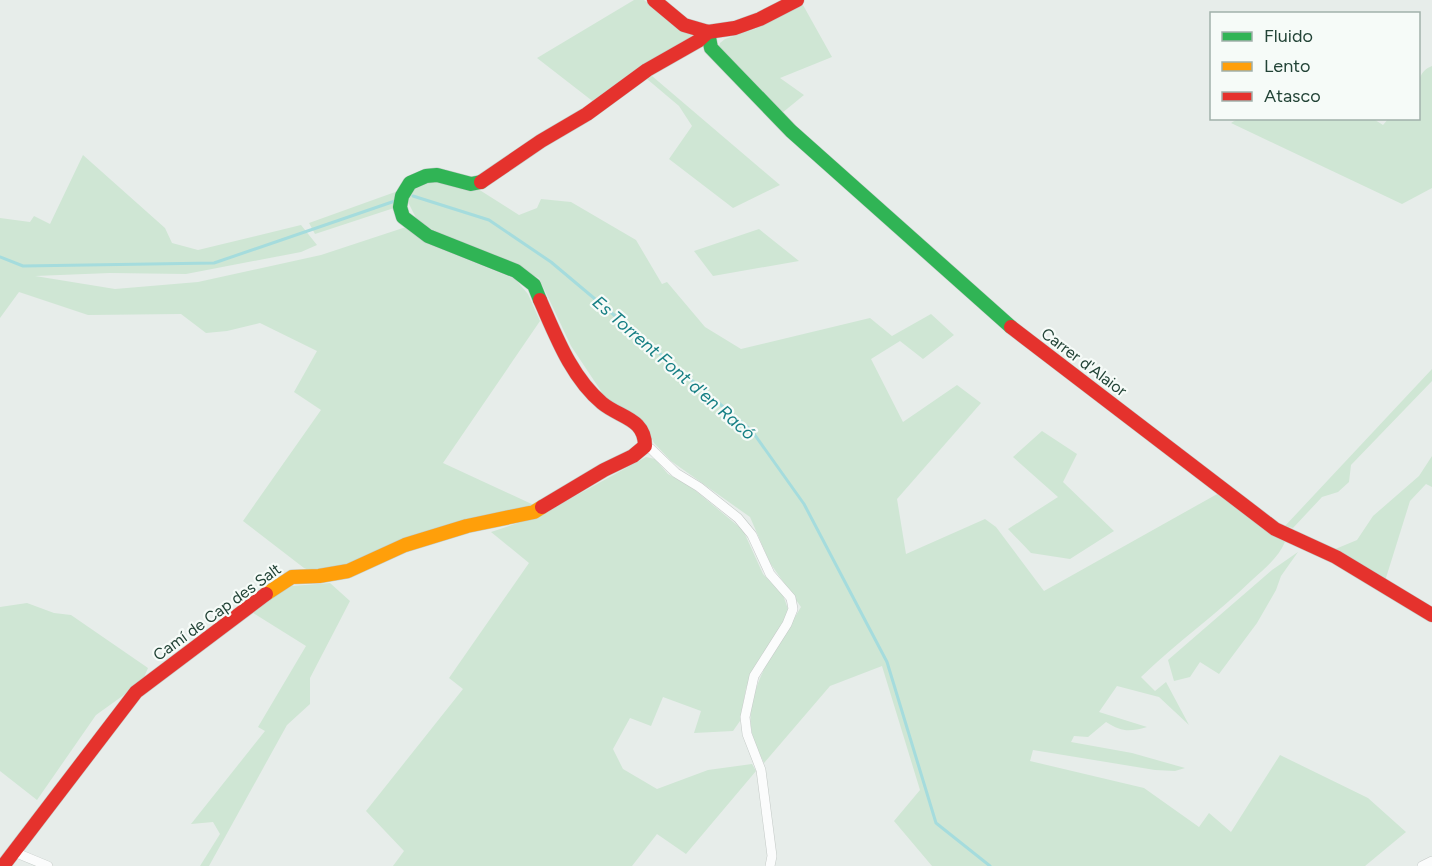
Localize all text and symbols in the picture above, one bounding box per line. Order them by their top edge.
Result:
legend [1210,12,1420,120]
text: Fluido [1264,25,1313,47]
text: Lento [1264,55,1310,77]
text: Atasco [1264,85,1321,107]
water label: Es Torrent Font d'en Racó [588,291,760,445]
street label: Carrer d'Alaior [1038,324,1131,401]
street label: Camí de Cap des Salt [149,559,285,665]

